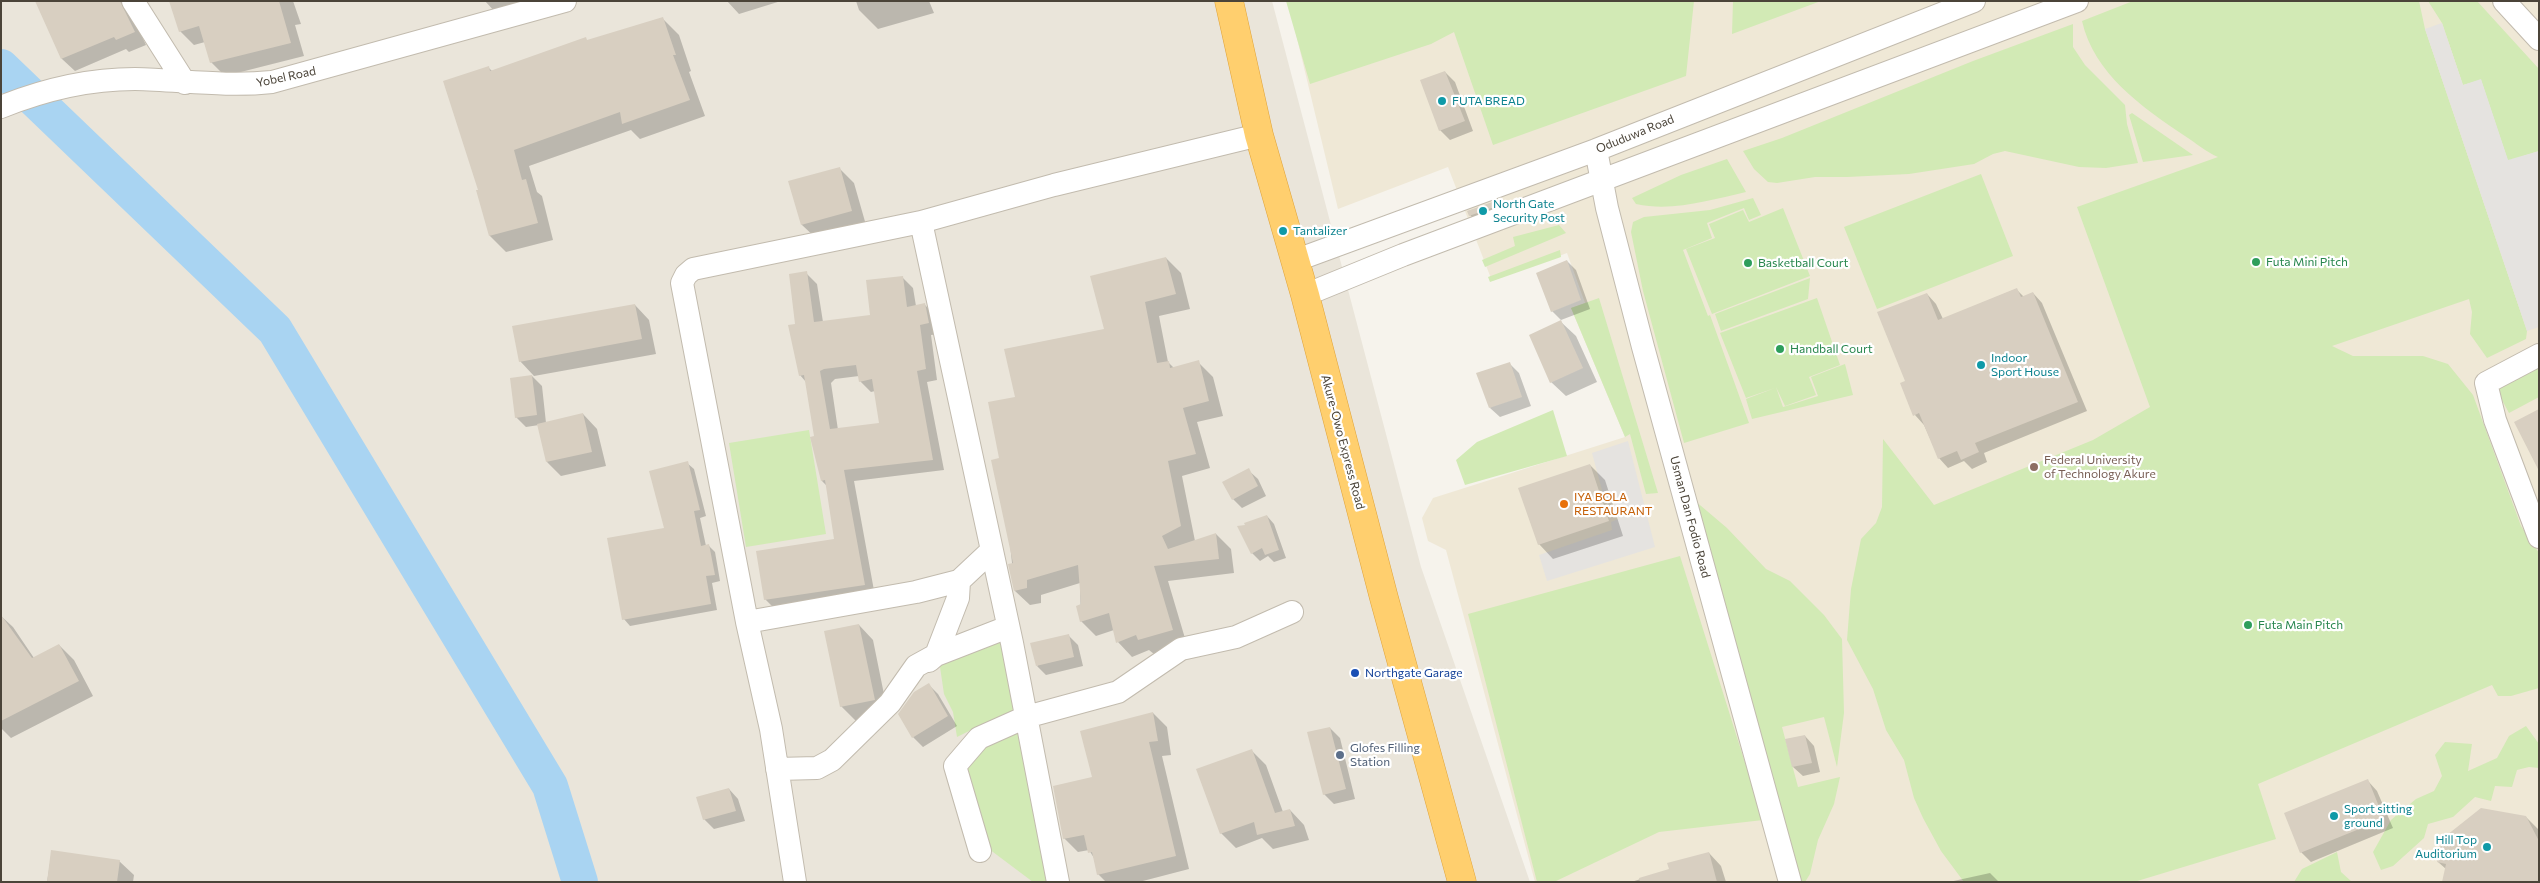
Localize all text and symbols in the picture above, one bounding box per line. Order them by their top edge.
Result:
street label: Yobel Road [255,64,317,90]
place label: FUTA BREAD [1452,94,1525,108]
marker: FUTA BREAD [1436,95,1448,107]
street label: Oduduwa Road [1594,112,1676,156]
place label: North Gate Security Post [1493,197,1565,225]
marker: North Gate Security Post [1477,205,1489,217]
place label: Tantalizer [1293,224,1347,238]
marker: Tantalizer [1277,225,1289,237]
place label: Futa Mini Pitch [2266,255,2348,269]
place label: Basketball Court [1758,256,1848,270]
marker: Futa Mini Pitch [2250,256,2262,268]
marker: Basketball Court [1742,257,1754,269]
place label: Handball Court [1790,342,1873,356]
marker: Handball Court [1774,343,1786,355]
place label: Indoor Sport House [1991,351,2059,379]
marker: Indoor Sport House [1975,359,1987,371]
street label: Akure-Owo Express Road [1318,373,1368,511]
place label: Federal University of Technology Akure [2044,453,2156,481]
street label: Usman Dan Fodio Road [1667,454,1713,580]
marker: Federal University of Technology Akure [2028,461,2040,473]
place label: IYA BOLA RESTAURANT [1574,490,1652,518]
marker: IYA BOLA RESTAURANT [1558,498,1570,510]
place label: Futa Main Pitch [2258,618,2343,632]
marker: Futa Main Pitch [2242,619,2254,631]
place label: Northgate Garage [1365,666,1463,680]
marker: Northgate Garage [1349,667,1361,679]
place label: Glofes Filling Station [1350,741,1420,769]
marker: Glofes Filling Station [1334,749,1346,761]
place label: Sport sitting ground [2344,802,2412,830]
marker: Sport sitting ground [2328,810,2340,822]
place label: Hill Top Auditorium [2415,833,2477,861]
marker: Hill Top Auditorium [2481,841,2493,853]

